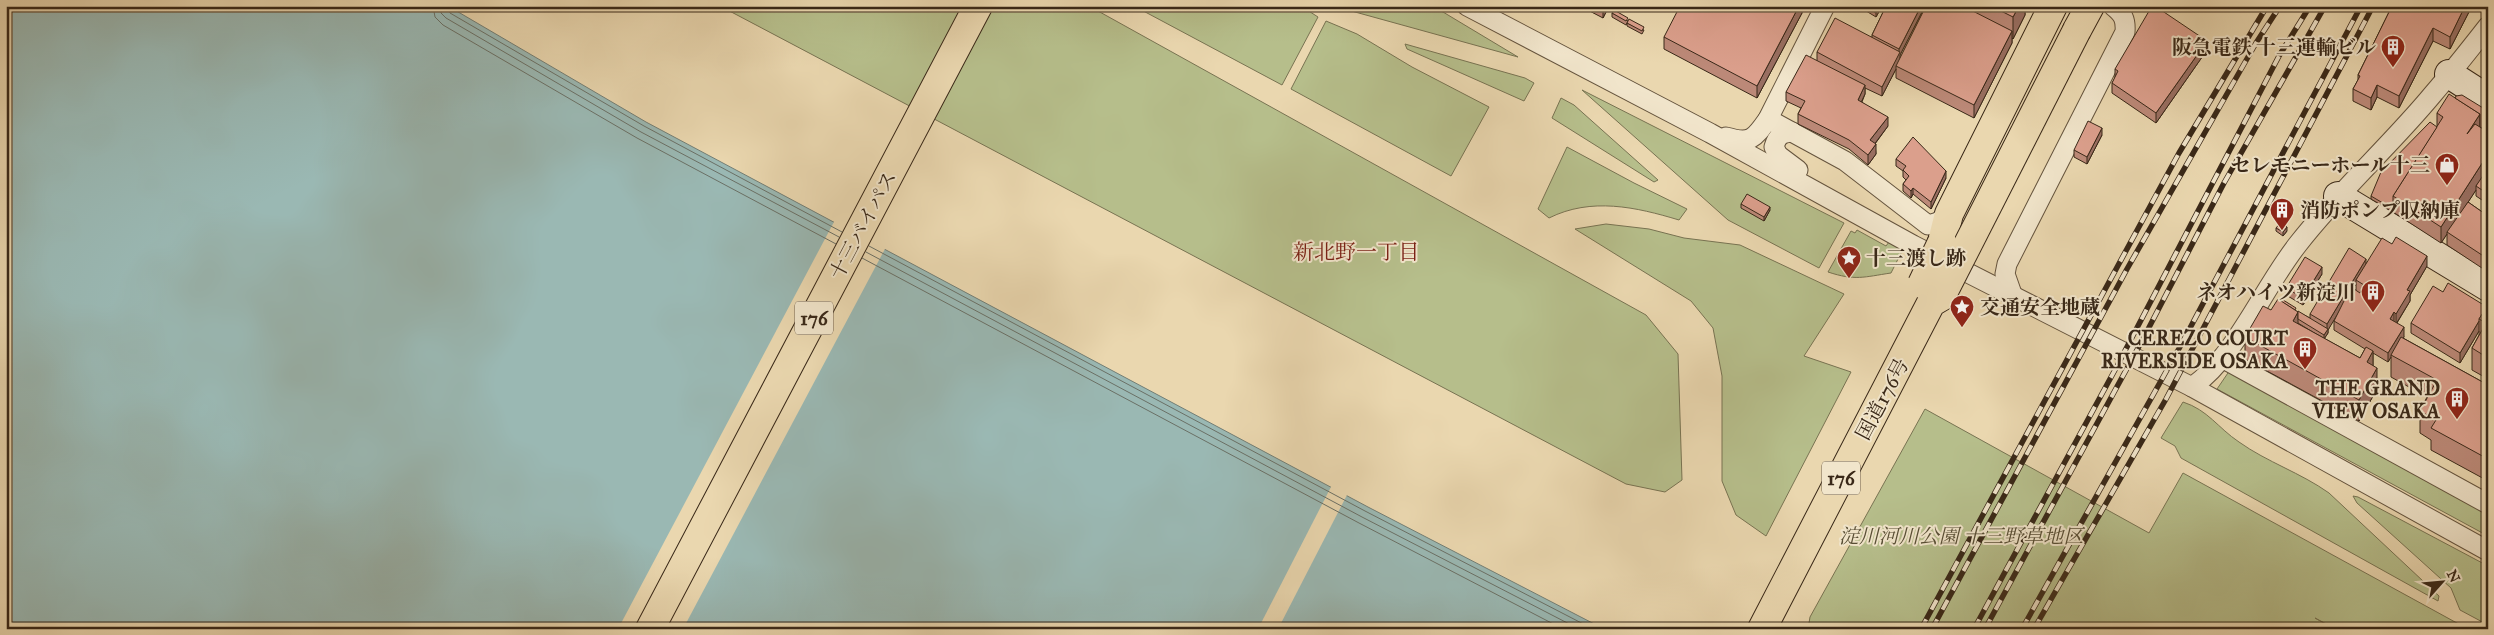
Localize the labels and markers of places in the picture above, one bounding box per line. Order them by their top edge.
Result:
building icon: 阪急電鉄 十三運輸ビル [2380,34,2406,68]
place label: 阪急電鉄 十三運輸ビル [2172,35,2376,59]
shop icon: セレモニーホール十三 [2434,152,2460,186]
place label: セレモニーホール十三 [2230,153,2430,177]
building icon: 消防ポンプ収納庫 [2269,197,2295,231]
place label: 消防ポンプ収納庫 [2300,198,2460,222]
place icon: 十三渡し跡 [1836,245,1862,279]
place label: 十三渡し跡 [1866,246,1966,270]
building icon: ネオハイツ新淀川 [2360,279,2386,313]
place label: ネオハイツ新淀川 [2196,280,2356,304]
place icon: 交通安全地蔵 [1949,294,1975,328]
place label: 交通安全地蔵 [1980,295,2100,319]
place label: CEREZO COURT RIVERSIDE OSAKA [2101,326,2289,373]
building icon: CEREZO COURT RIVERSIDE OSAKA [2292,336,2318,370]
place label: THE GRAND VIEW OSAKA [2311,376,2441,423]
building icon: THE GRAND VIEW OSAKA [2444,386,2470,420]

